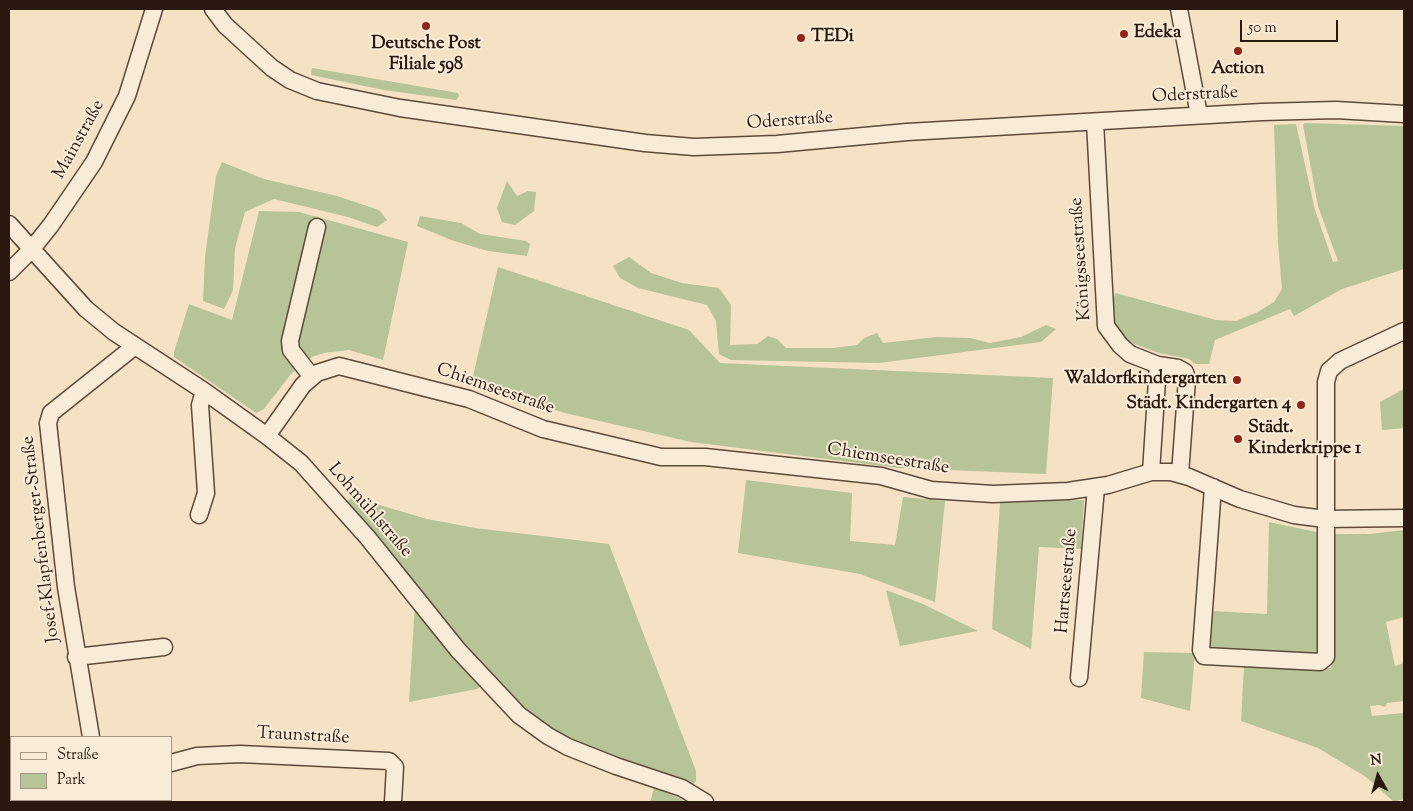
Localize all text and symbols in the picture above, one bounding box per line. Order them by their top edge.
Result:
scale bar [1243,10,1340,42]
text: 50 m [1248,18,1277,39]
marker: Deutsche Post Filiale 598 [420,20,432,32]
place label: Edeka [1134,23,1181,45]
place label: TEDi [811,27,854,49]
marker: Edeka [1118,28,1130,40]
marker: TEDi [795,32,807,44]
place label: Deutsche Post Filiale 598 [371,34,481,76]
marker: Action [1232,45,1244,57]
place label: Action [1211,59,1265,81]
street label: Oderstraße [1151,83,1239,109]
street label: Mainstraße [50,97,110,183]
street label: Oderstraße [746,108,834,136]
street label: Königsseestraße [1067,197,1097,321]
street label: Chiemseestraße [433,360,557,420]
place label: Waldorfkindergarten [1064,369,1227,391]
marker: Waldorfkindergarten [1231,374,1243,386]
place label: Städt. Kindergarten 4 [1126,394,1291,416]
marker: Städt. Kindergarten 4 [1295,399,1307,411]
place label: Städt. Kinderkrippe 1 [1248,418,1361,460]
marker: Städt. Kinderkrippe 1 [1232,433,1244,445]
street label: Josef-Klapfenberger-Straße [19,434,65,644]
street label: Chiemseestraße [825,440,951,480]
street label: Lohmühlstraße [322,459,416,563]
street label: Hartseestraße [1053,528,1083,634]
street label: Traunstraße [256,724,350,750]
legend [10,736,172,801]
text: Straße [57,745,99,766]
north arrow [1353,751,1403,801]
text: N [1369,751,1383,772]
text: Park [57,770,86,791]

